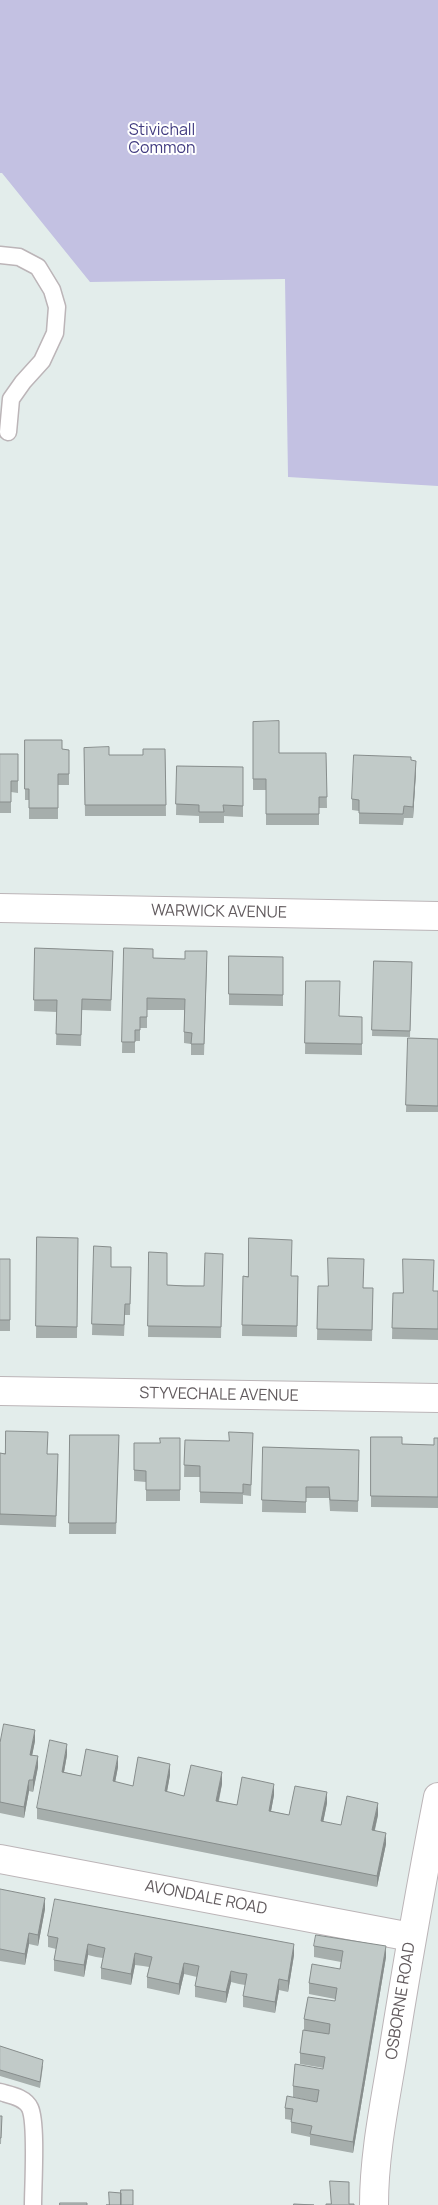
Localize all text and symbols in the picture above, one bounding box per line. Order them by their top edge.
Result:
park label: Stivichall Common [129,121,195,159]
street label: WARWICK AVENUE [151,901,287,923]
street label: STYVECHALE AVENUE [139,1384,299,1406]
street label: AVONDALE ROAD [143,1877,269,1919]
street label: OSBORNE ROAD [382,1941,420,2061]

